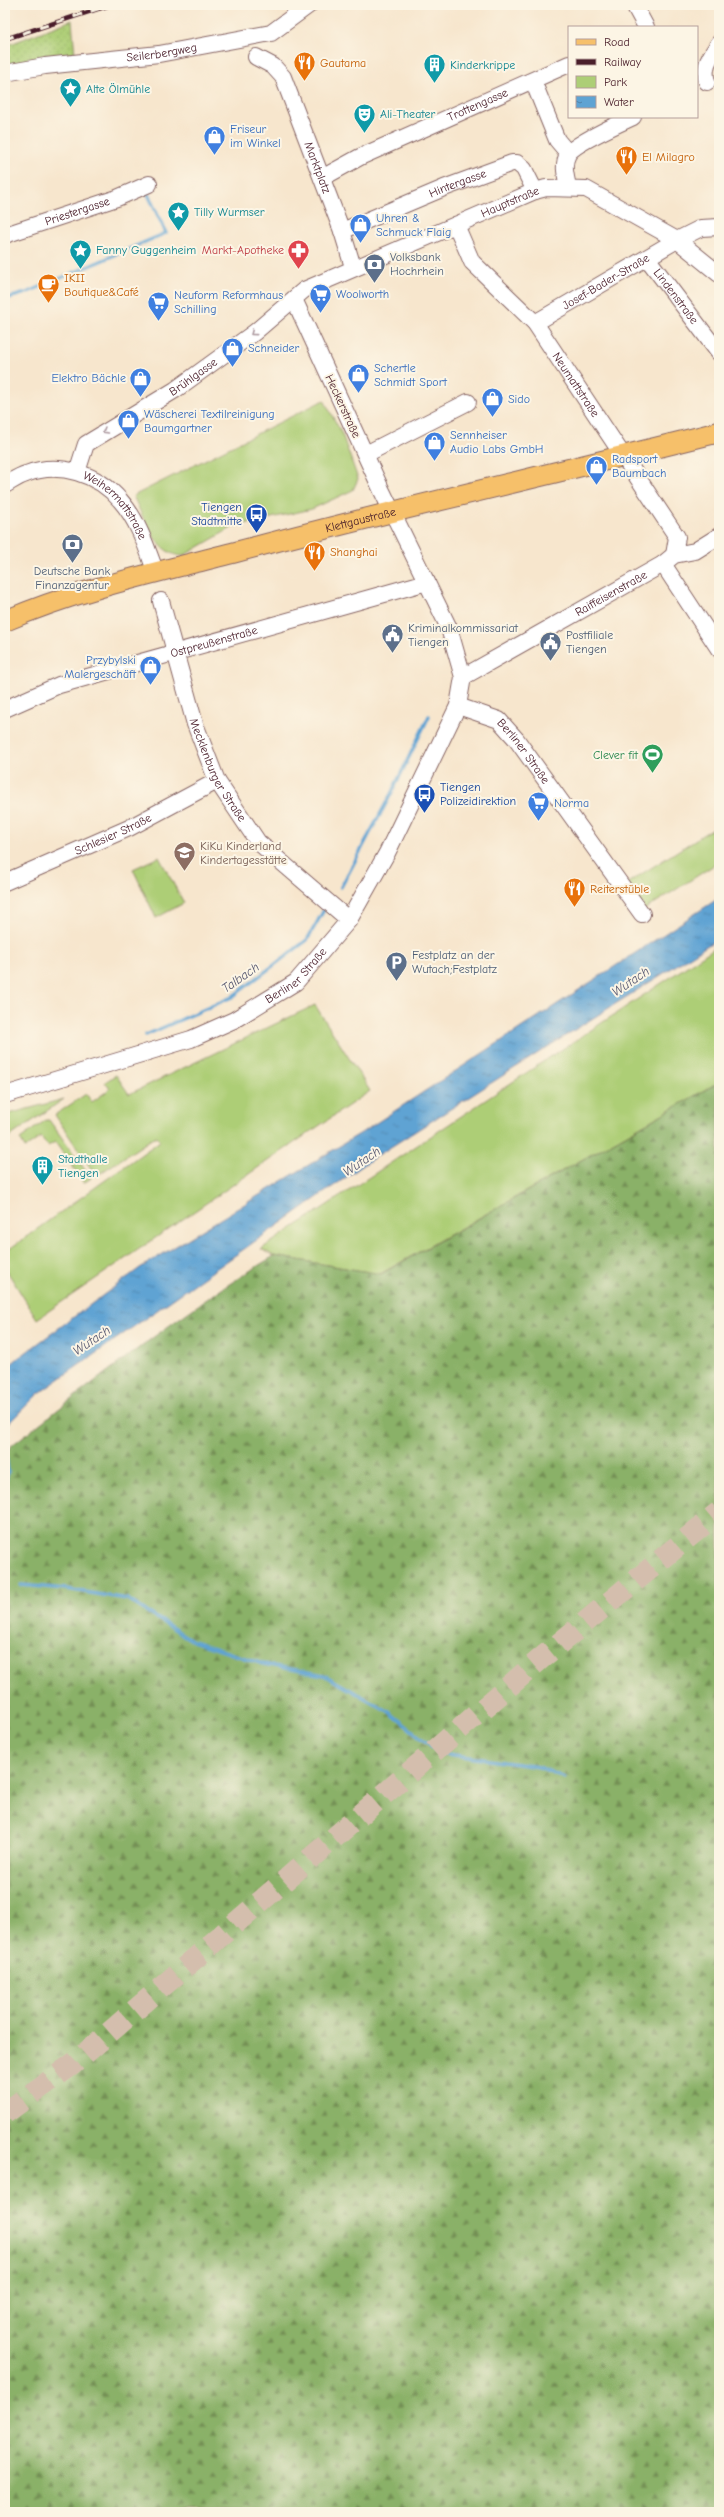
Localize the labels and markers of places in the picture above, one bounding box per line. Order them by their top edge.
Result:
restaurant icon: Gautama [291,50,317,83]
building icon: Kinderkrippe [422,52,448,85]
place label: Gautama [320,56,366,70]
place label: Kinderkrippe [450,58,515,72]
place icon: Alte Ölmühle [57,76,83,109]
place label: Alte Ölmühle [86,82,150,96]
theatre icon: Ali-Theater [351,101,377,134]
place label: Ali-Theater [380,107,435,121]
place label: Friseur im Winkel [230,122,281,150]
shop icon: Friseur im Winkel [202,123,228,156]
restaurant icon: El Milagro [613,144,639,177]
place label: El Milagro [642,150,695,164]
place icon: Tilly Wurmser [165,199,191,232]
place label: Tilly Wurmser [194,205,265,219]
place label: Uhren & Schmuck Flaig [376,211,451,239]
shop icon: Uhren & Schmuck Flaig [347,212,373,245]
place icon: Fanny Guggenheim [68,237,94,270]
pharmacy icon: Markt-Apotheke [286,237,312,270]
place label: Fanny Guggenheim [96,243,196,257]
place label: Markt-Apotheke [202,243,284,257]
place label: Volksbank Hochrhein [390,250,444,278]
bank icon: Volksbank Hochrhein [362,251,388,284]
place label: IKII Boutique&Café [64,271,139,299]
cafe icon: IKII Boutique&Café [36,272,62,305]
supermarket icon: Woolworth [307,281,333,314]
place label: Woolworth [336,287,389,301]
place label: Neuform Reformhaus Schilling [174,288,283,316]
supermarket icon: Neuform Reformhaus Schilling [145,289,171,322]
shop icon: Schneider [220,335,246,368]
place label: Schneider [248,341,300,355]
place label: Schertle Schmidt Sport [374,361,447,389]
shop icon: Schertle Schmidt Sport [346,362,372,395]
shop icon: Elektro Bächle [128,365,154,398]
place label: Elektro Bächle [51,371,126,385]
shop icon: Sido [480,386,506,419]
place label: Sido [508,392,530,406]
place label: Wäscherei Textilreinigung Baumgartner [144,407,275,435]
shop icon: Wäscherei Textilreinigung Baumgartner [116,408,142,441]
place label: Sennheiser Audio Labs GmbH [450,428,543,456]
shop icon: Sennheiser Audio Labs GmbH [422,429,448,462]
place label: Radsport Baumbach [612,452,667,480]
shop icon: Radsport Baumbach [584,453,610,486]
place label: Tiengen Stadtmitte [191,500,242,528]
bus stop icon: Tiengen Stadtmitte [244,501,270,534]
bank icon: Deutsche Bank Finanzagentur [59,531,85,564]
restaurant icon: Shanghai [301,539,327,572]
place label: Shanghai [330,545,378,559]
place label: Deutsche Bank Finanzagentur [34,564,110,592]
place label: Kriminalkommissariat Tiengen [408,621,519,649]
public building icon: Kriminalkommissariat Tiengen [379,622,405,655]
place label: Postfiliale Tiengen [566,628,613,656]
public building icon: Postfiliale Tiengen [537,629,563,662]
place label: Przybylski Malergeschäft [64,653,137,681]
shop icon: Przybylski Malergeschäft [138,654,164,687]
sports icon: Clever fit [640,742,666,775]
place label: Clever fit [593,748,639,762]
place label: Tiengen Polizeidirektion [440,780,516,808]
bus stop icon: Tiengen Polizeidirektion [411,781,437,814]
supermarket icon: Norma [525,790,551,823]
place label: Norma [554,796,589,810]
place label: KiKu Kinderland Kindertagesstätte [200,839,287,867]
school or university icon: KiKu Kinderland Kindertagesstätte [171,840,197,873]
restaurant icon: Reiterstüble [562,876,588,909]
place label: Reiterstüble [590,882,649,896]
place label: Festplatz an der Wutach;Festplatz [412,948,498,976]
parking icon: Festplatz an der Wutach;Festplatz [383,949,409,982]
place label: Stadthalle Tiengen [58,1152,108,1180]
building icon: Stadthalle Tiengen [29,1153,55,1186]

